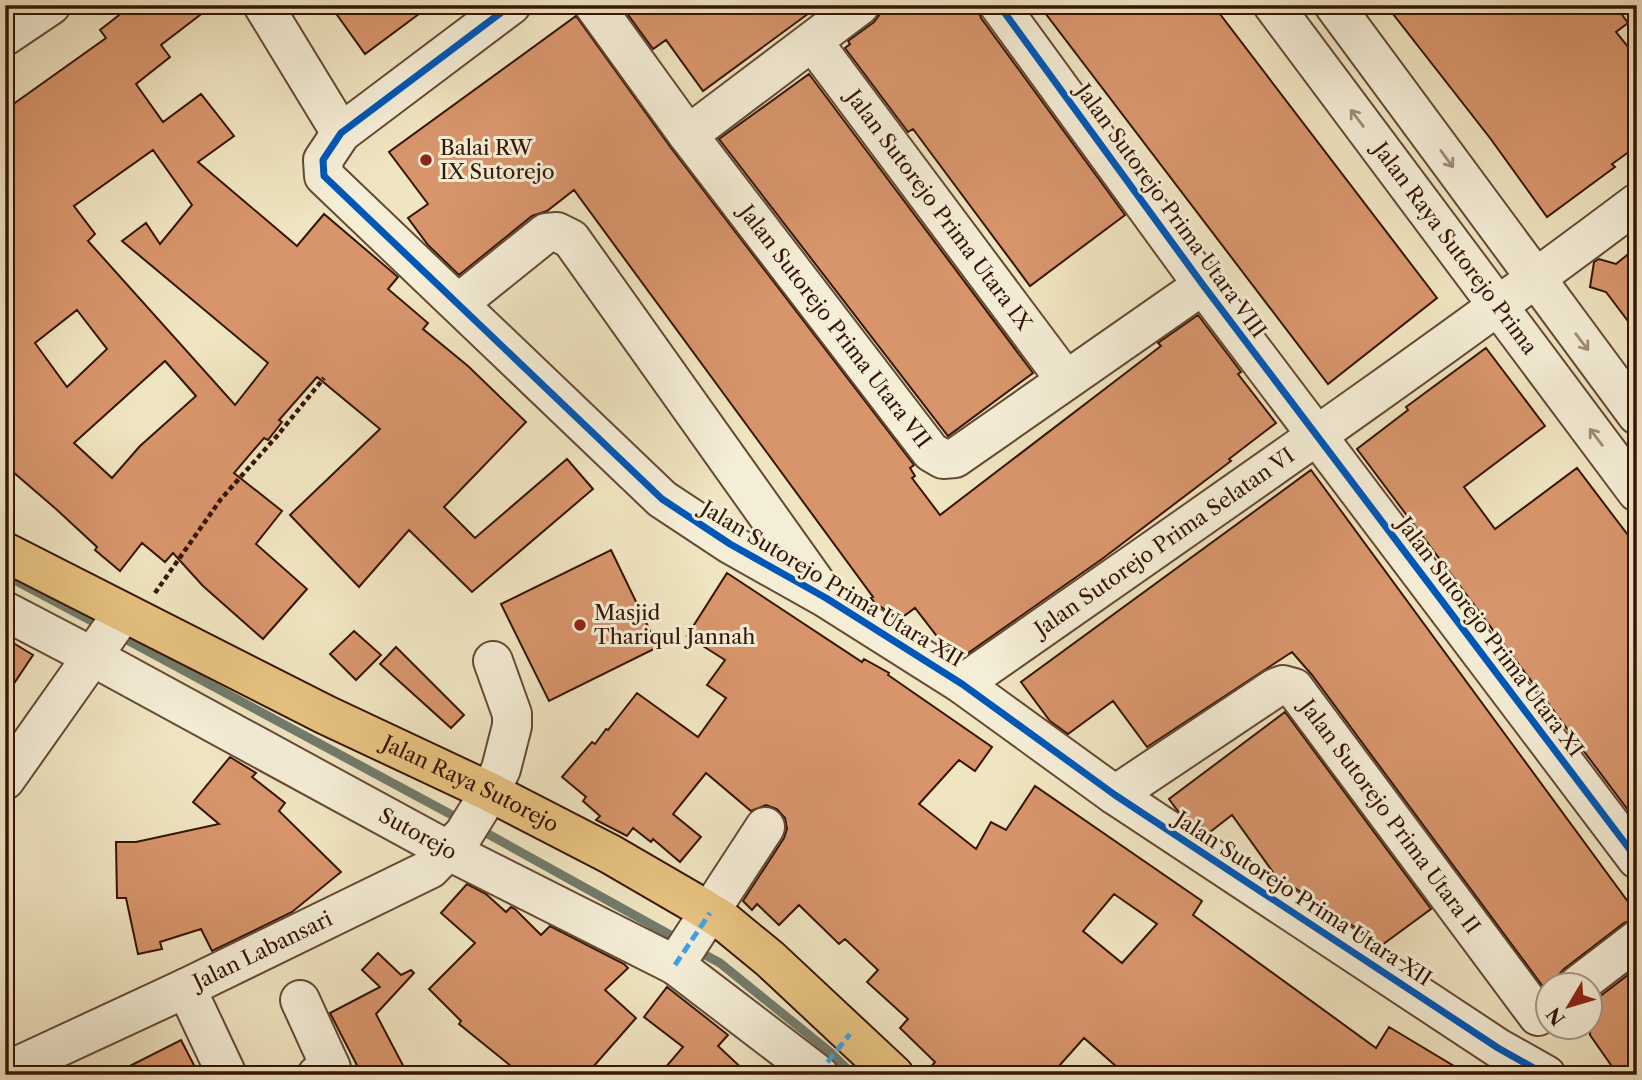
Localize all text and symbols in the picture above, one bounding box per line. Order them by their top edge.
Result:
street label: Jalan Sutorejo Prima Utara VIII [1069,77,1272,342]
street label: Jalan Sutorejo Prima Utara IX [839,82,1037,335]
one-way arrow [1349,109,1364,128]
place label: Balai RW IX Sutorejo [440,135,555,184]
street label: Jalan Raya Sutorejo Prima [1366,135,1543,360]
one-way arrow [1439,149,1454,168]
marker: Balai RW IX Sutorejo [418,152,434,168]
street label: Jalan Sutorejo Prima Utara VII [732,198,936,453]
one-way arrow [1575,332,1589,351]
one-way arrow [1588,429,1603,447]
street label: Jalan Sutorejo Prima Selatan VI [1027,442,1299,643]
street label: Jalan Sutorejo Prima Utara XII [694,494,968,672]
street label: Jalan Sutorejo Prima Utara XI [1390,510,1589,761]
place label: Masjid Thariqul Jannah [594,600,755,649]
marker: Masjid Thariqul Jannah [572,617,588,633]
street label: Jalan Sutorejo Prima Utara II [1293,692,1485,938]
street label: Jalan Raya Sutorejo [377,730,561,838]
street label: Sutorejo [375,803,461,865]
street label: Jalan Sutorejo Prima Utara XII [1168,804,1436,991]
street label: Jalan Labansari [186,906,336,996]
north arrow [1534,972,1604,1042]
text: N [1542,1003,1570,1030]

